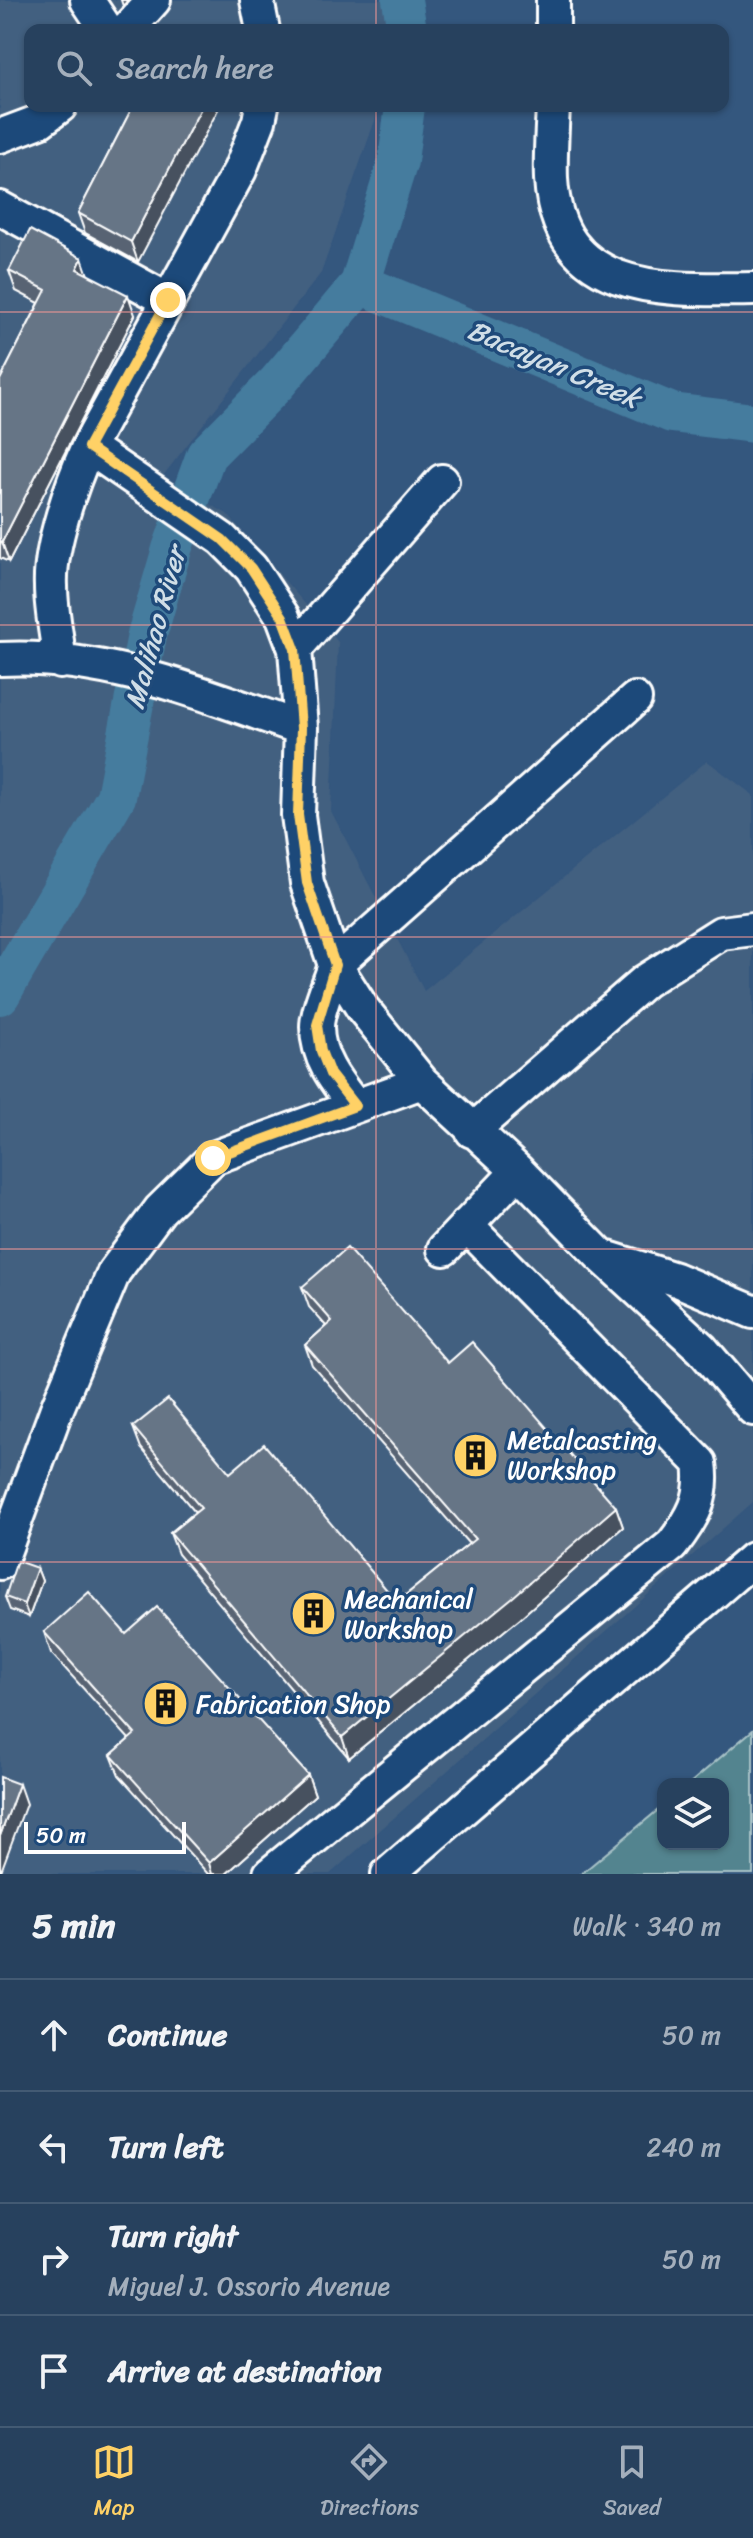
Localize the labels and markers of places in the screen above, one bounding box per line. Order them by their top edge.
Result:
place label: Metalcasting Workshop [507,1417,657,1493]
building icon: Metalcasting Workshop [452,1431,500,1479]
place label: Mechanical Workshop [344,1576,474,1652]
building icon: Mechanical Workshop [289,1590,337,1638]
building icon: Fabrication Shop [141,1680,189,1728]
place label: Fabrication Shop [196,1681,391,1727]

